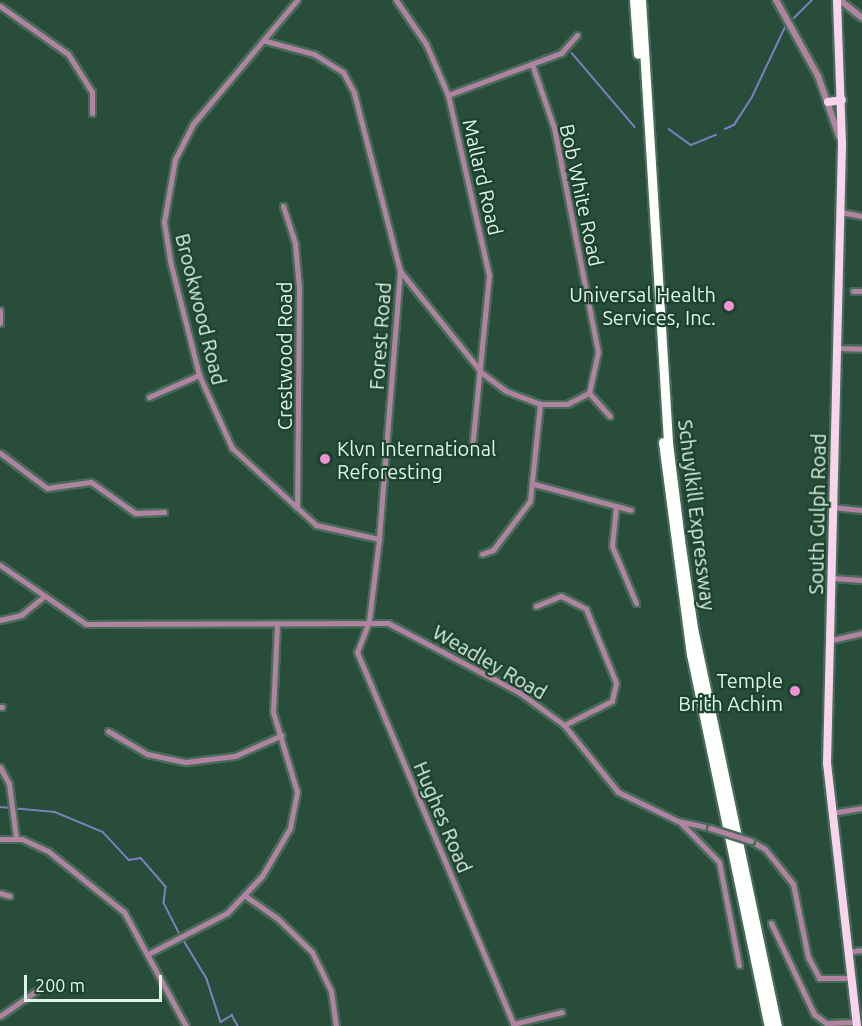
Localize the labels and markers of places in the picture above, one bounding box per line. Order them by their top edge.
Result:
place label: Universal Health Services, Inc. [569,282,716,329]
marker: Universal Health Services, Inc. [720,297,738,315]
place label: Klvn International Reforesting [337,436,496,483]
marker: Klvn International Reforesting [318,452,332,466]
place label: Temple Brith Achim [678,668,783,715]
marker: Temple Brith Achim [788,684,802,698]

